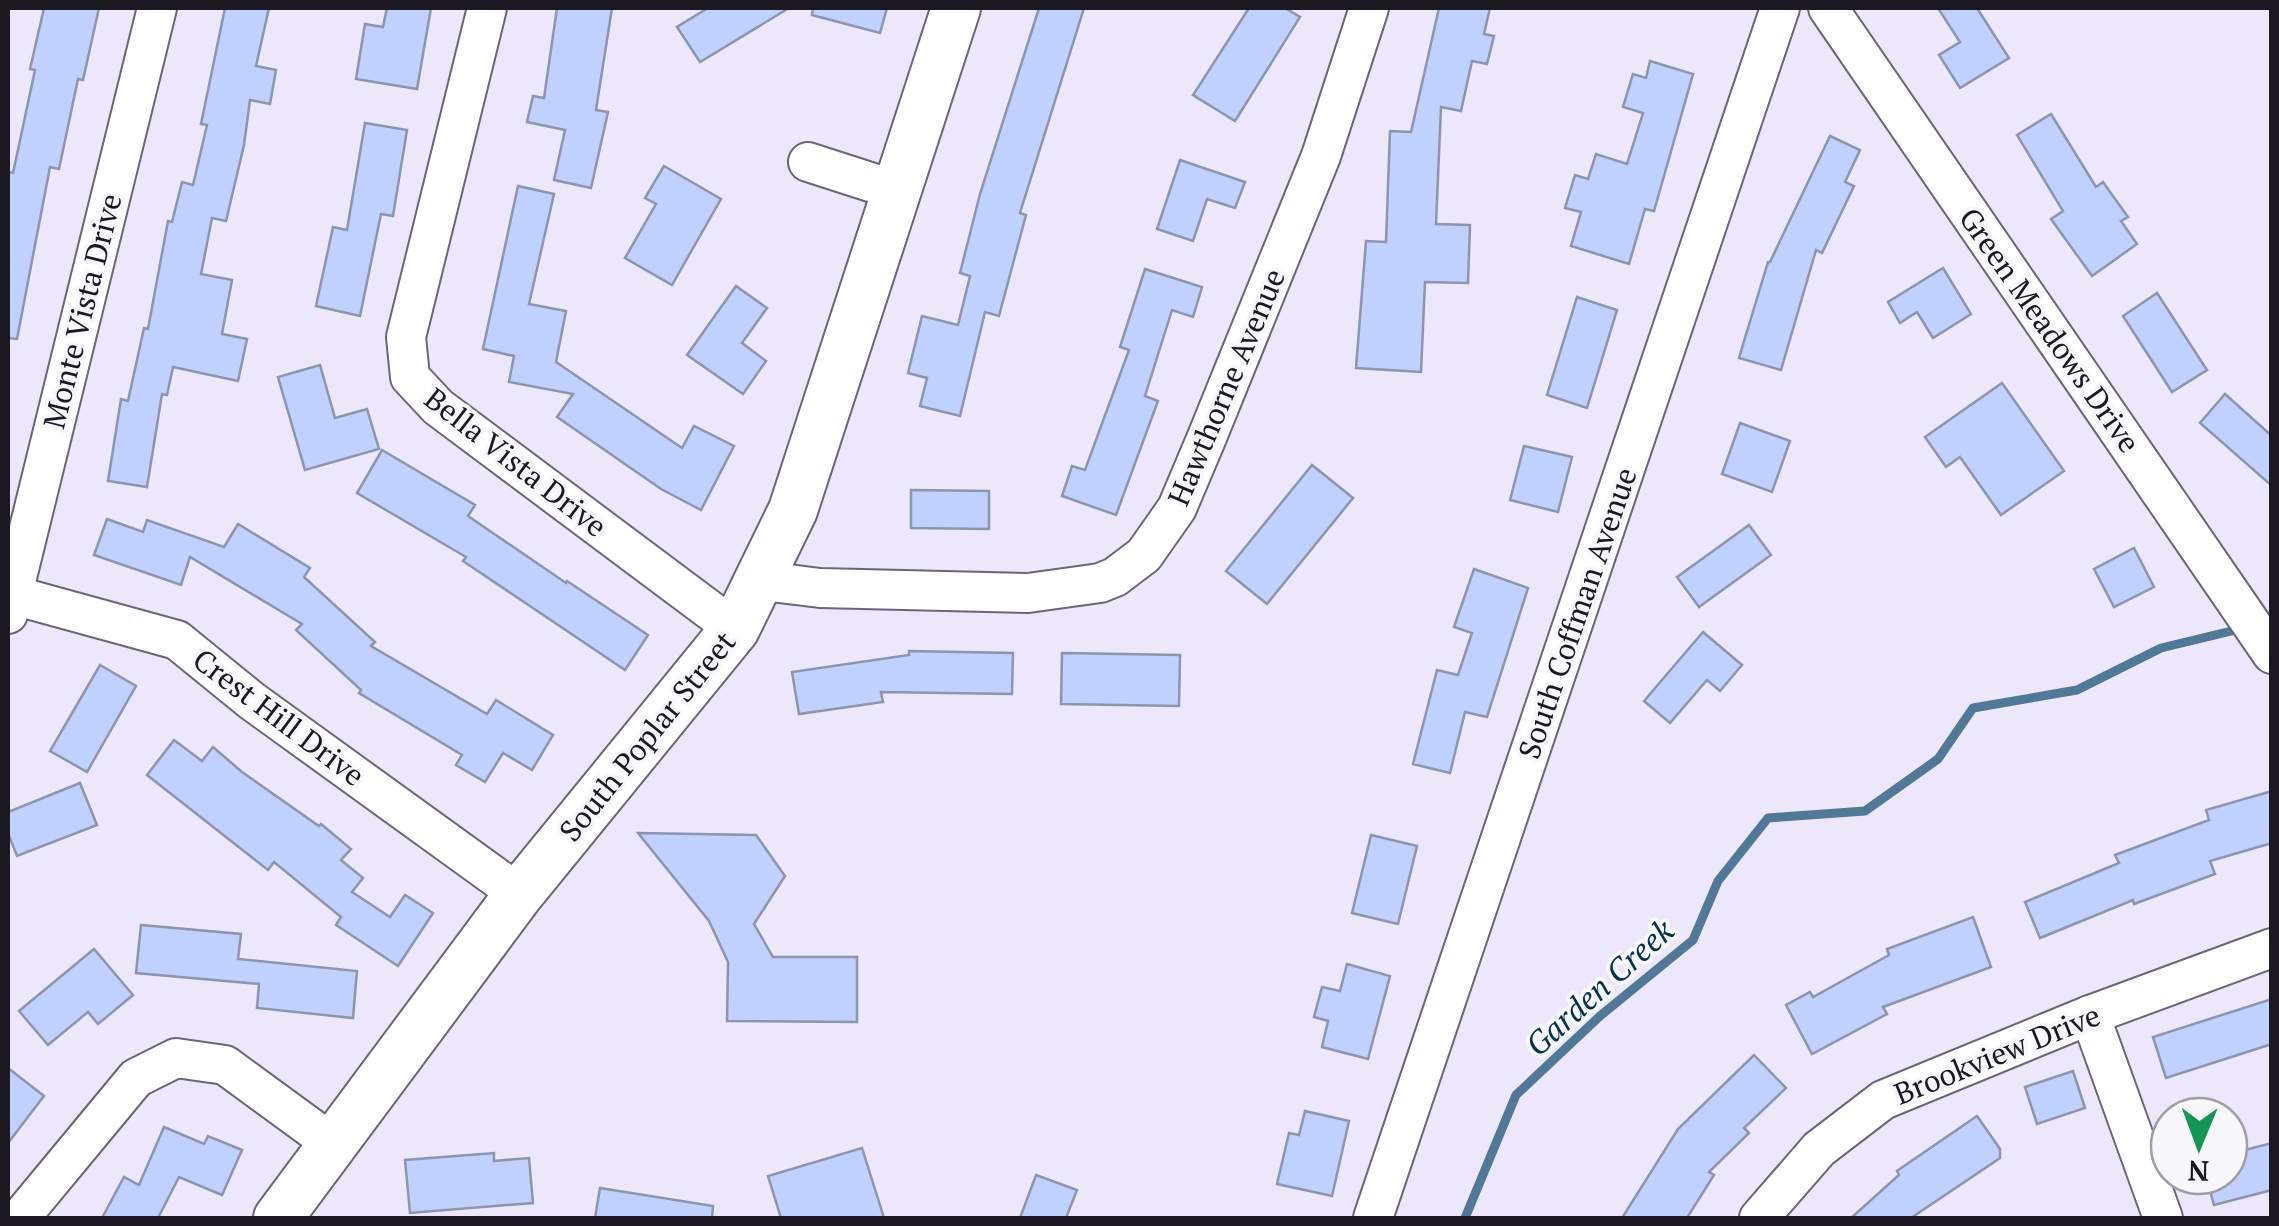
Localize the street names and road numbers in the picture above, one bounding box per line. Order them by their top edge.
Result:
street label: Monte Vista Drive [33,189,131,433]
street label: Green Meadows Drive [1950,200,2150,460]
street label: Hawthorne Avenue [1158,262,1294,512]
street label: Bella Vista Drive [417,378,615,546]
street label: South Coffman Avenue [1508,462,1646,764]
street label: South Poplar Street [550,623,744,849]
street label: Crest Hill Drive [185,639,373,795]
street label: Brookview Drive [1888,995,2106,1113]

